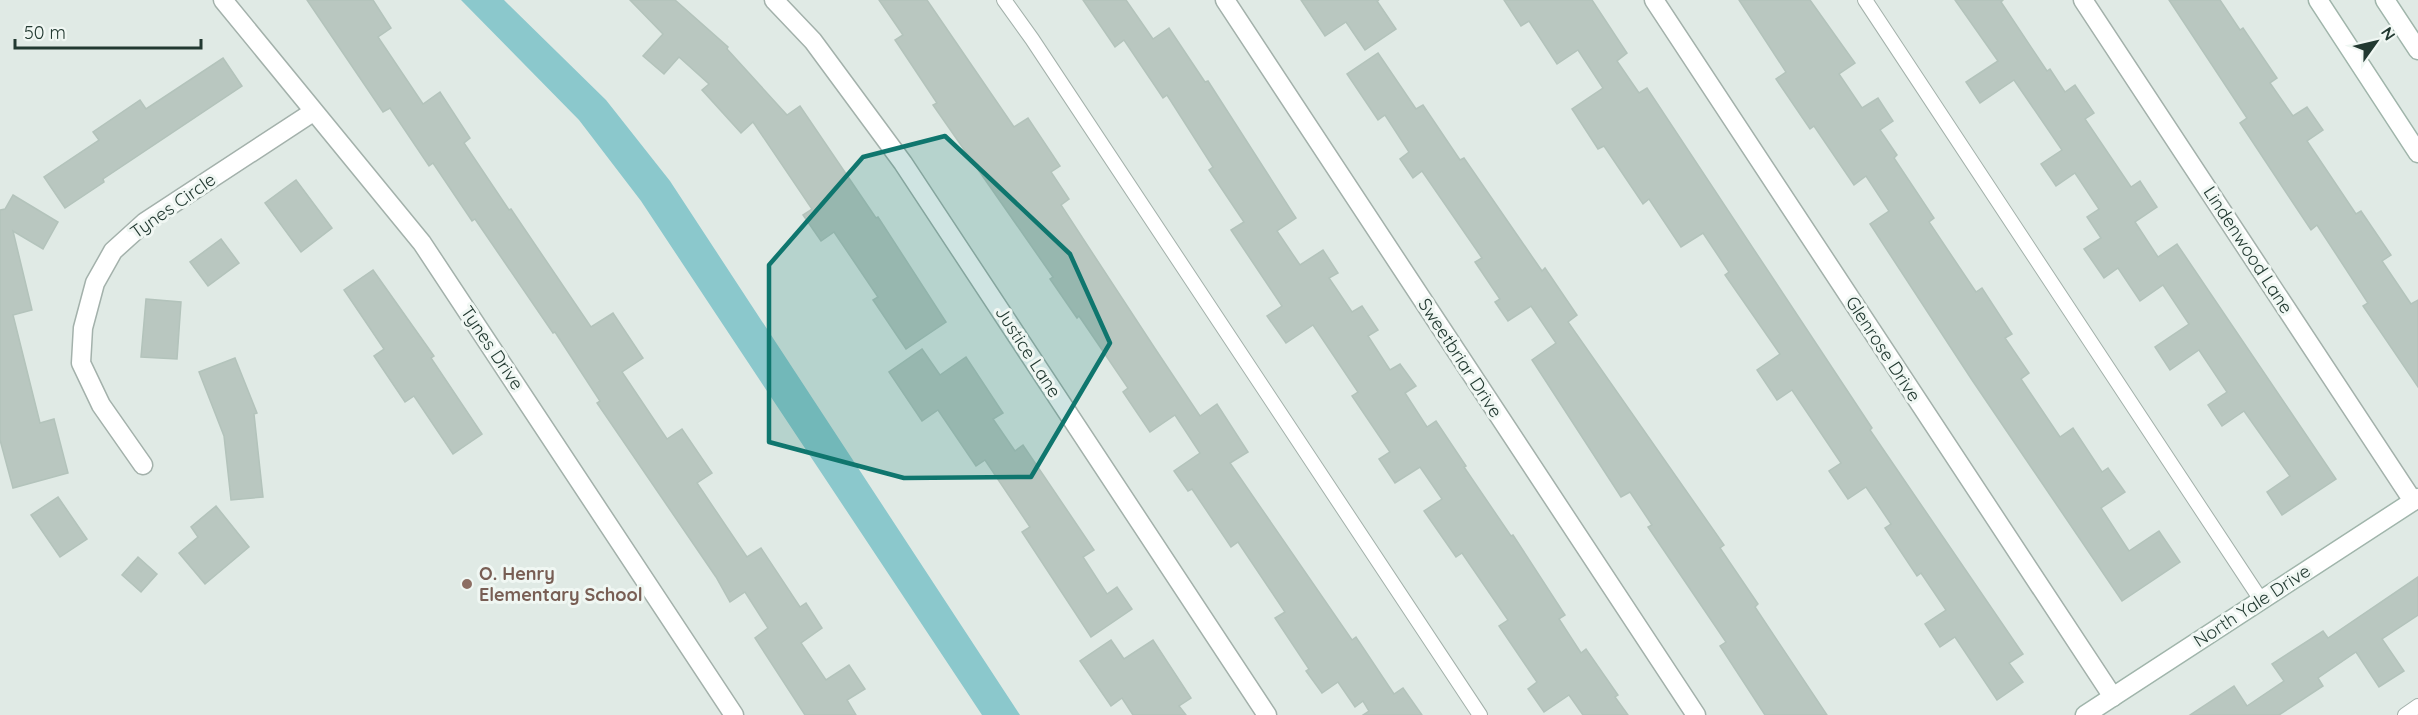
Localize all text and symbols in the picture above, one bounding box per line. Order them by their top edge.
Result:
scale bar [15,12,201,50]
north arrow [2346,12,2406,72]
text: 50 m [24,21,66,44]
text: N [2377,23,2400,44]
street label: Tynes Circle [126,168,220,243]
street label: Lindenwood Lane [2199,182,2298,318]
street label: Glenrose Drive [1841,292,1926,406]
street label: Sweetbriar Drive [1413,294,1508,422]
street label: Tynes Drive [456,301,529,394]
street label: Justice Lane [990,302,1066,402]
street label: North Yale Drive [2189,559,2315,652]
place label: O. Henry Elementary School [479,562,643,606]
marker: O. Henry Elementary School [460,577,474,591]

